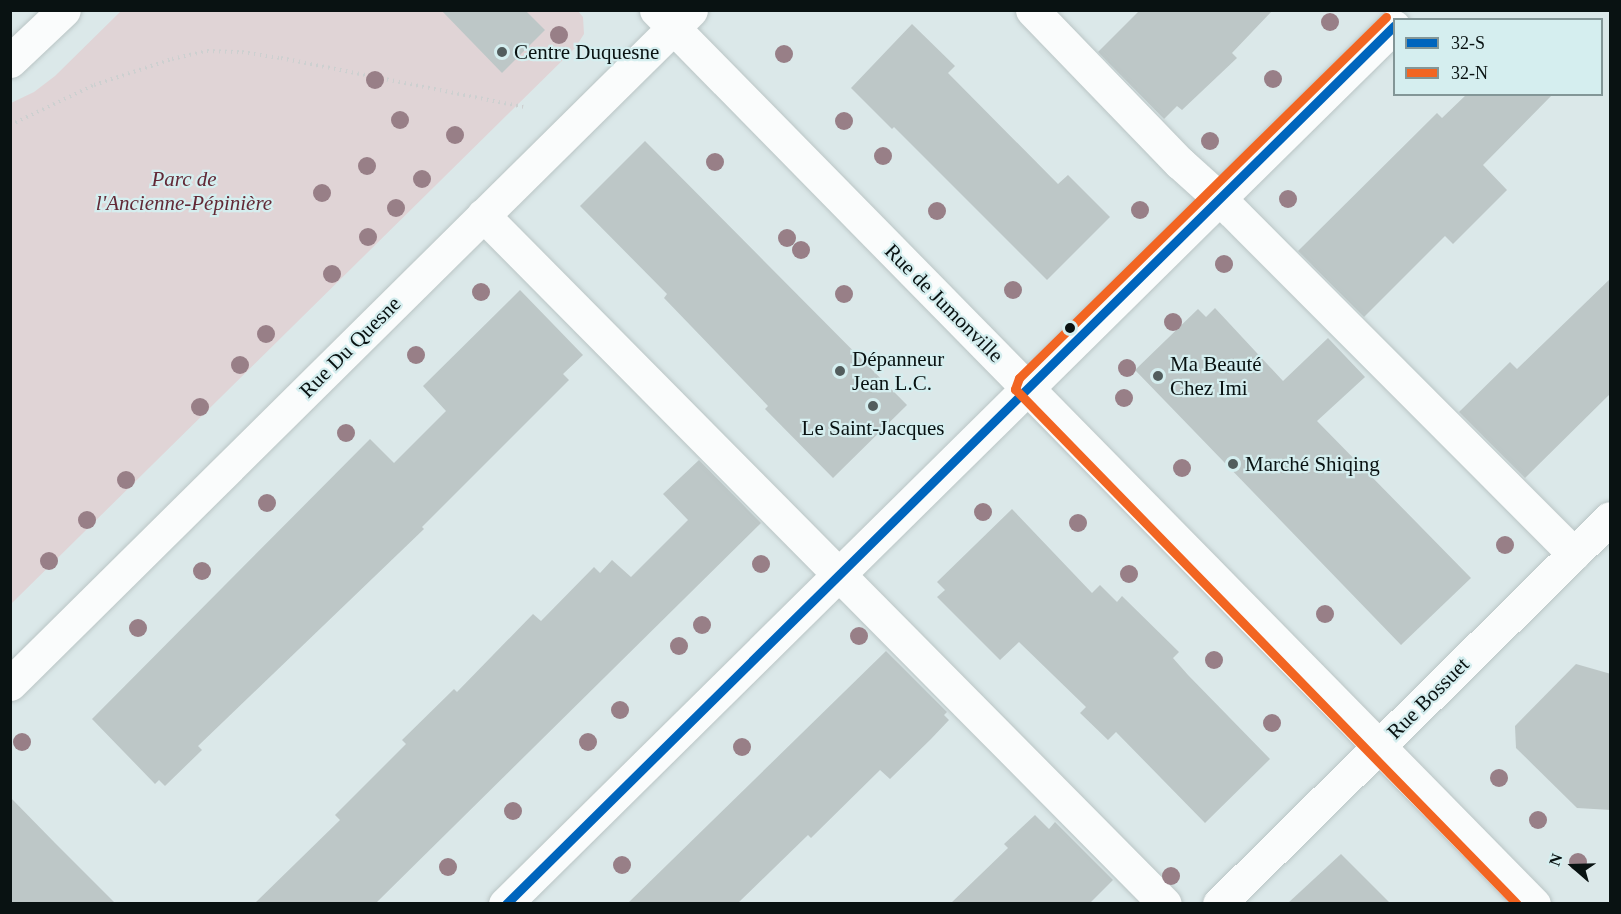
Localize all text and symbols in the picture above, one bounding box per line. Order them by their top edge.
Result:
legend [1393,18,1603,96]
text: 32-S [1451,33,1485,53]
place label: Centre Duquesne [514,39,659,65]
marker: Centre Duquesne [495,45,509,59]
text: 32-N [1451,63,1488,83]
park label: Parc de l'Ancienne-Pépinière [96,166,272,216]
street label: Rue de Jumonville [879,238,1009,368]
street label: Rue Du Quesne [294,291,406,403]
unlabelled marker [1064,322,1076,334]
place label: Dépanneur Jean L.C. [852,346,944,396]
place label: Ma Beauté Chez Imi [1170,351,1262,401]
marker: Dépanneur Jean L.C. [833,364,847,378]
marker: Ma Beauté Chez Imi [1151,369,1165,383]
marker: Le Saint-Jacques [866,399,880,413]
place label: Le Saint-Jacques [802,415,944,441]
place label: Marché Shiqing [1245,451,1380,477]
marker: Marché Shiqing [1226,457,1240,471]
street label: Rue Bossuet [1382,652,1474,744]
north arrow [1543,836,1603,896]
text: N [1546,851,1566,868]

